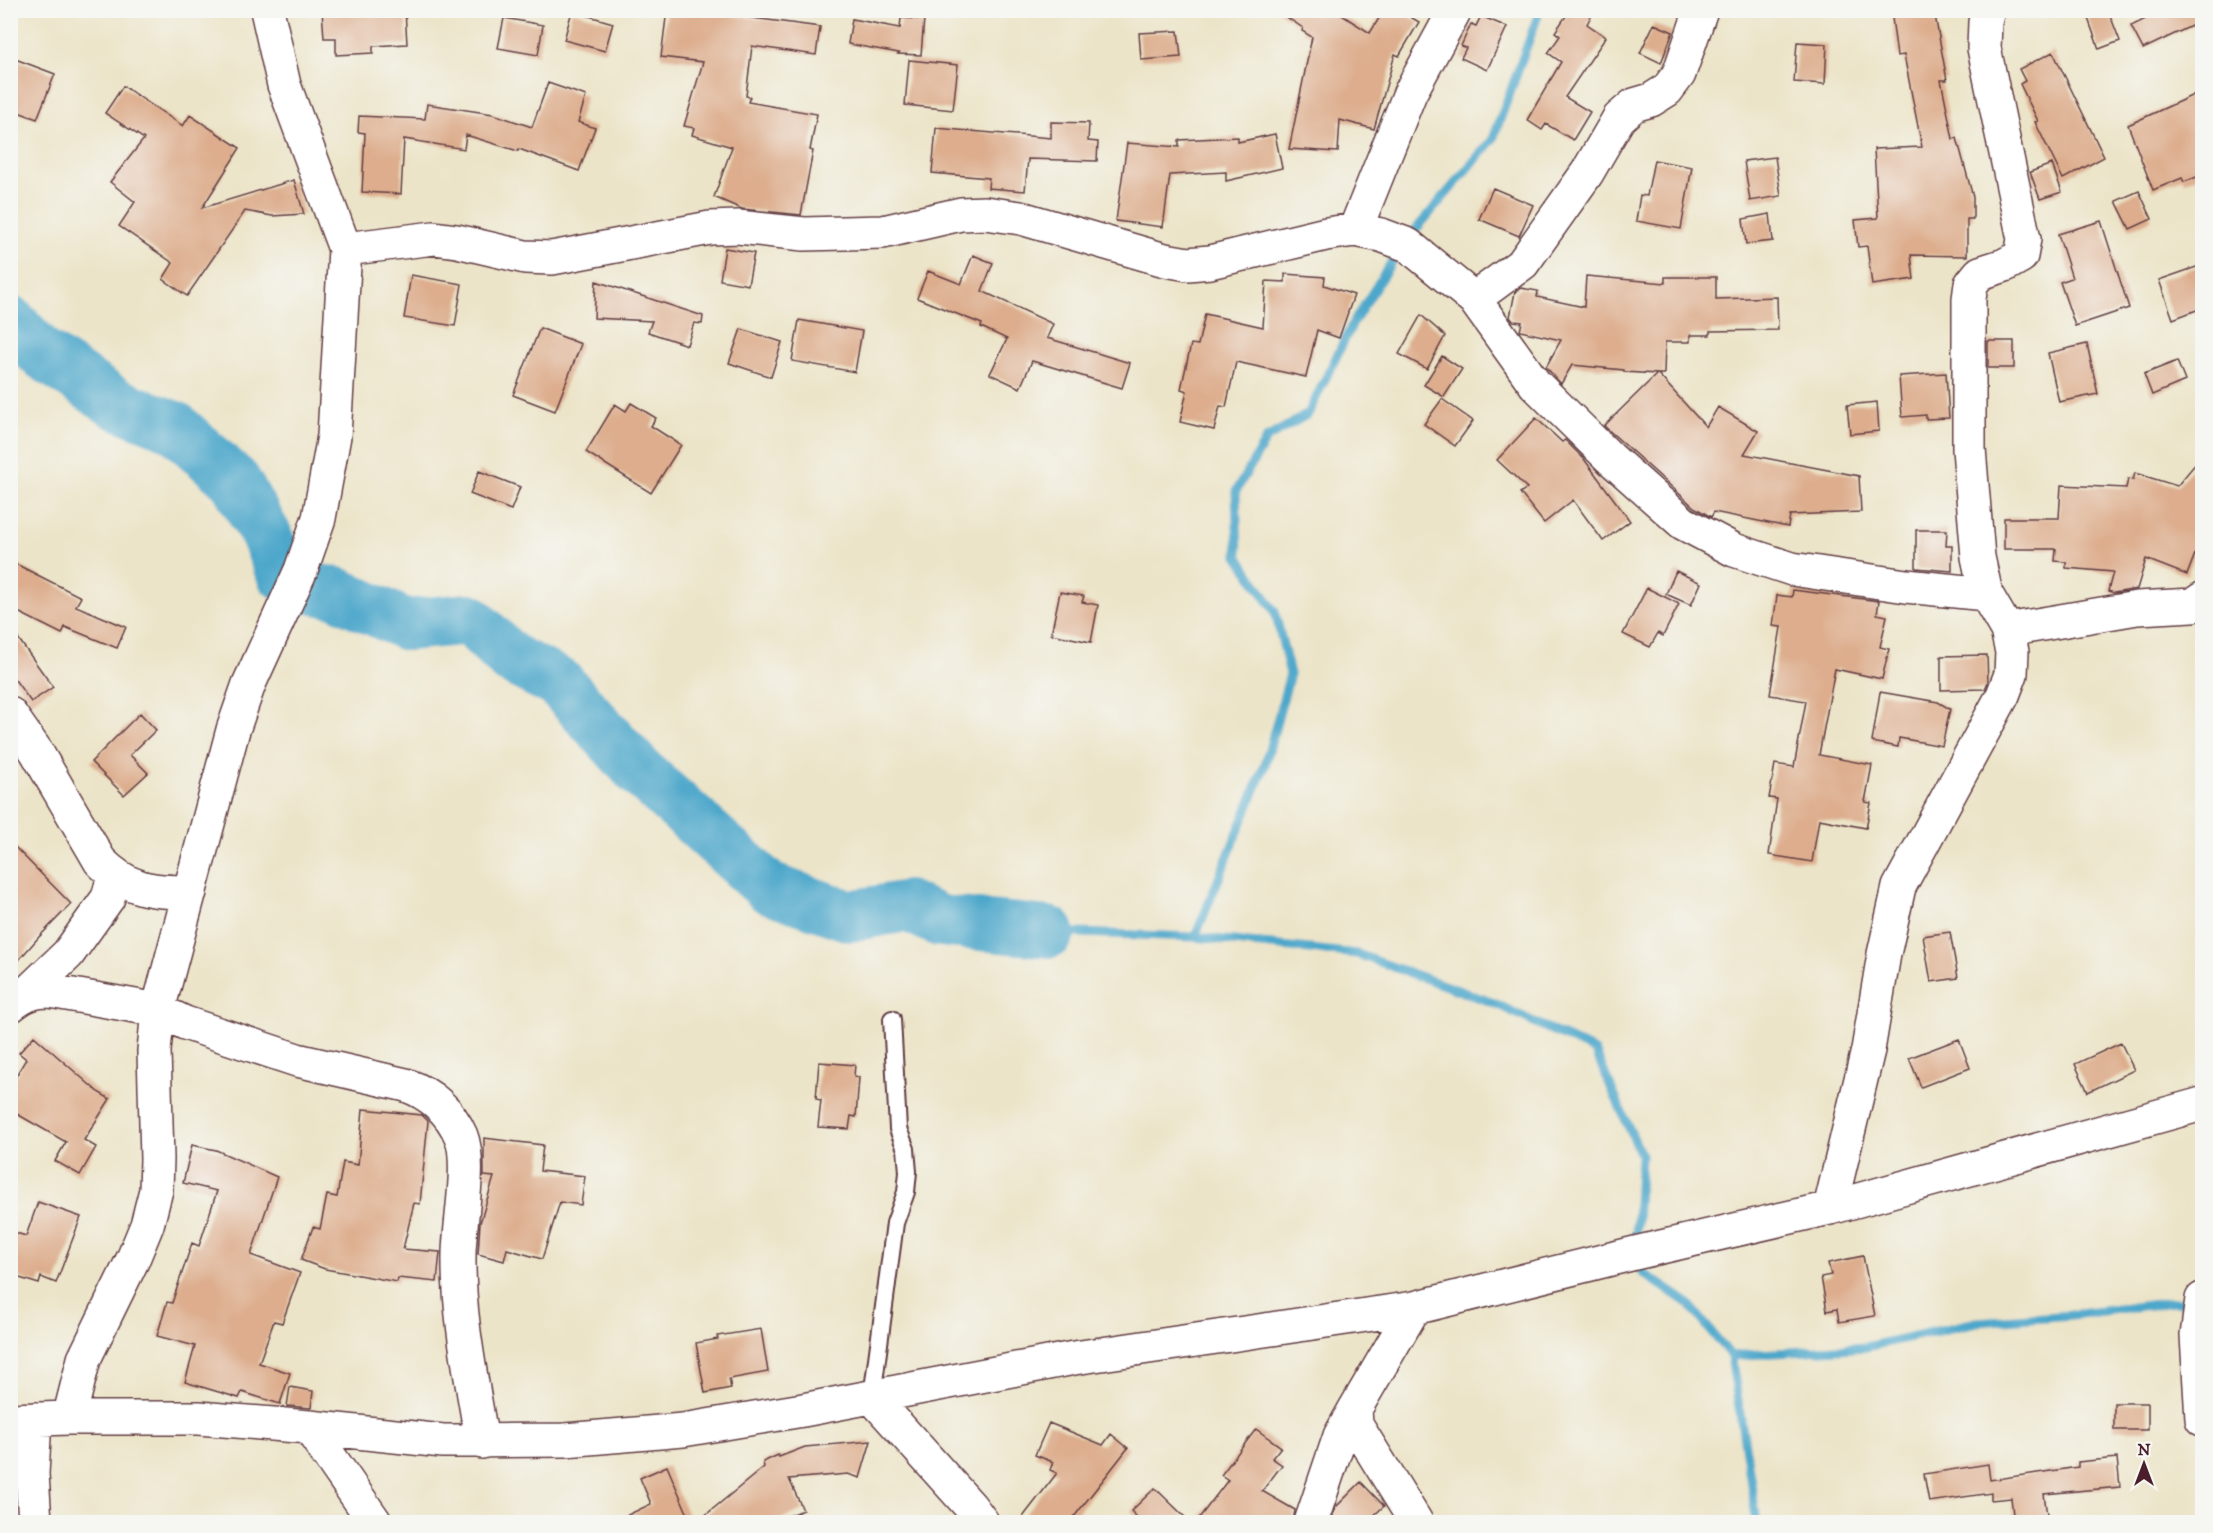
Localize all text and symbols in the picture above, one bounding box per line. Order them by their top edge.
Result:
north arrow [2114,1434,2174,1494]
text: N [2137,1440,2151,1460]

